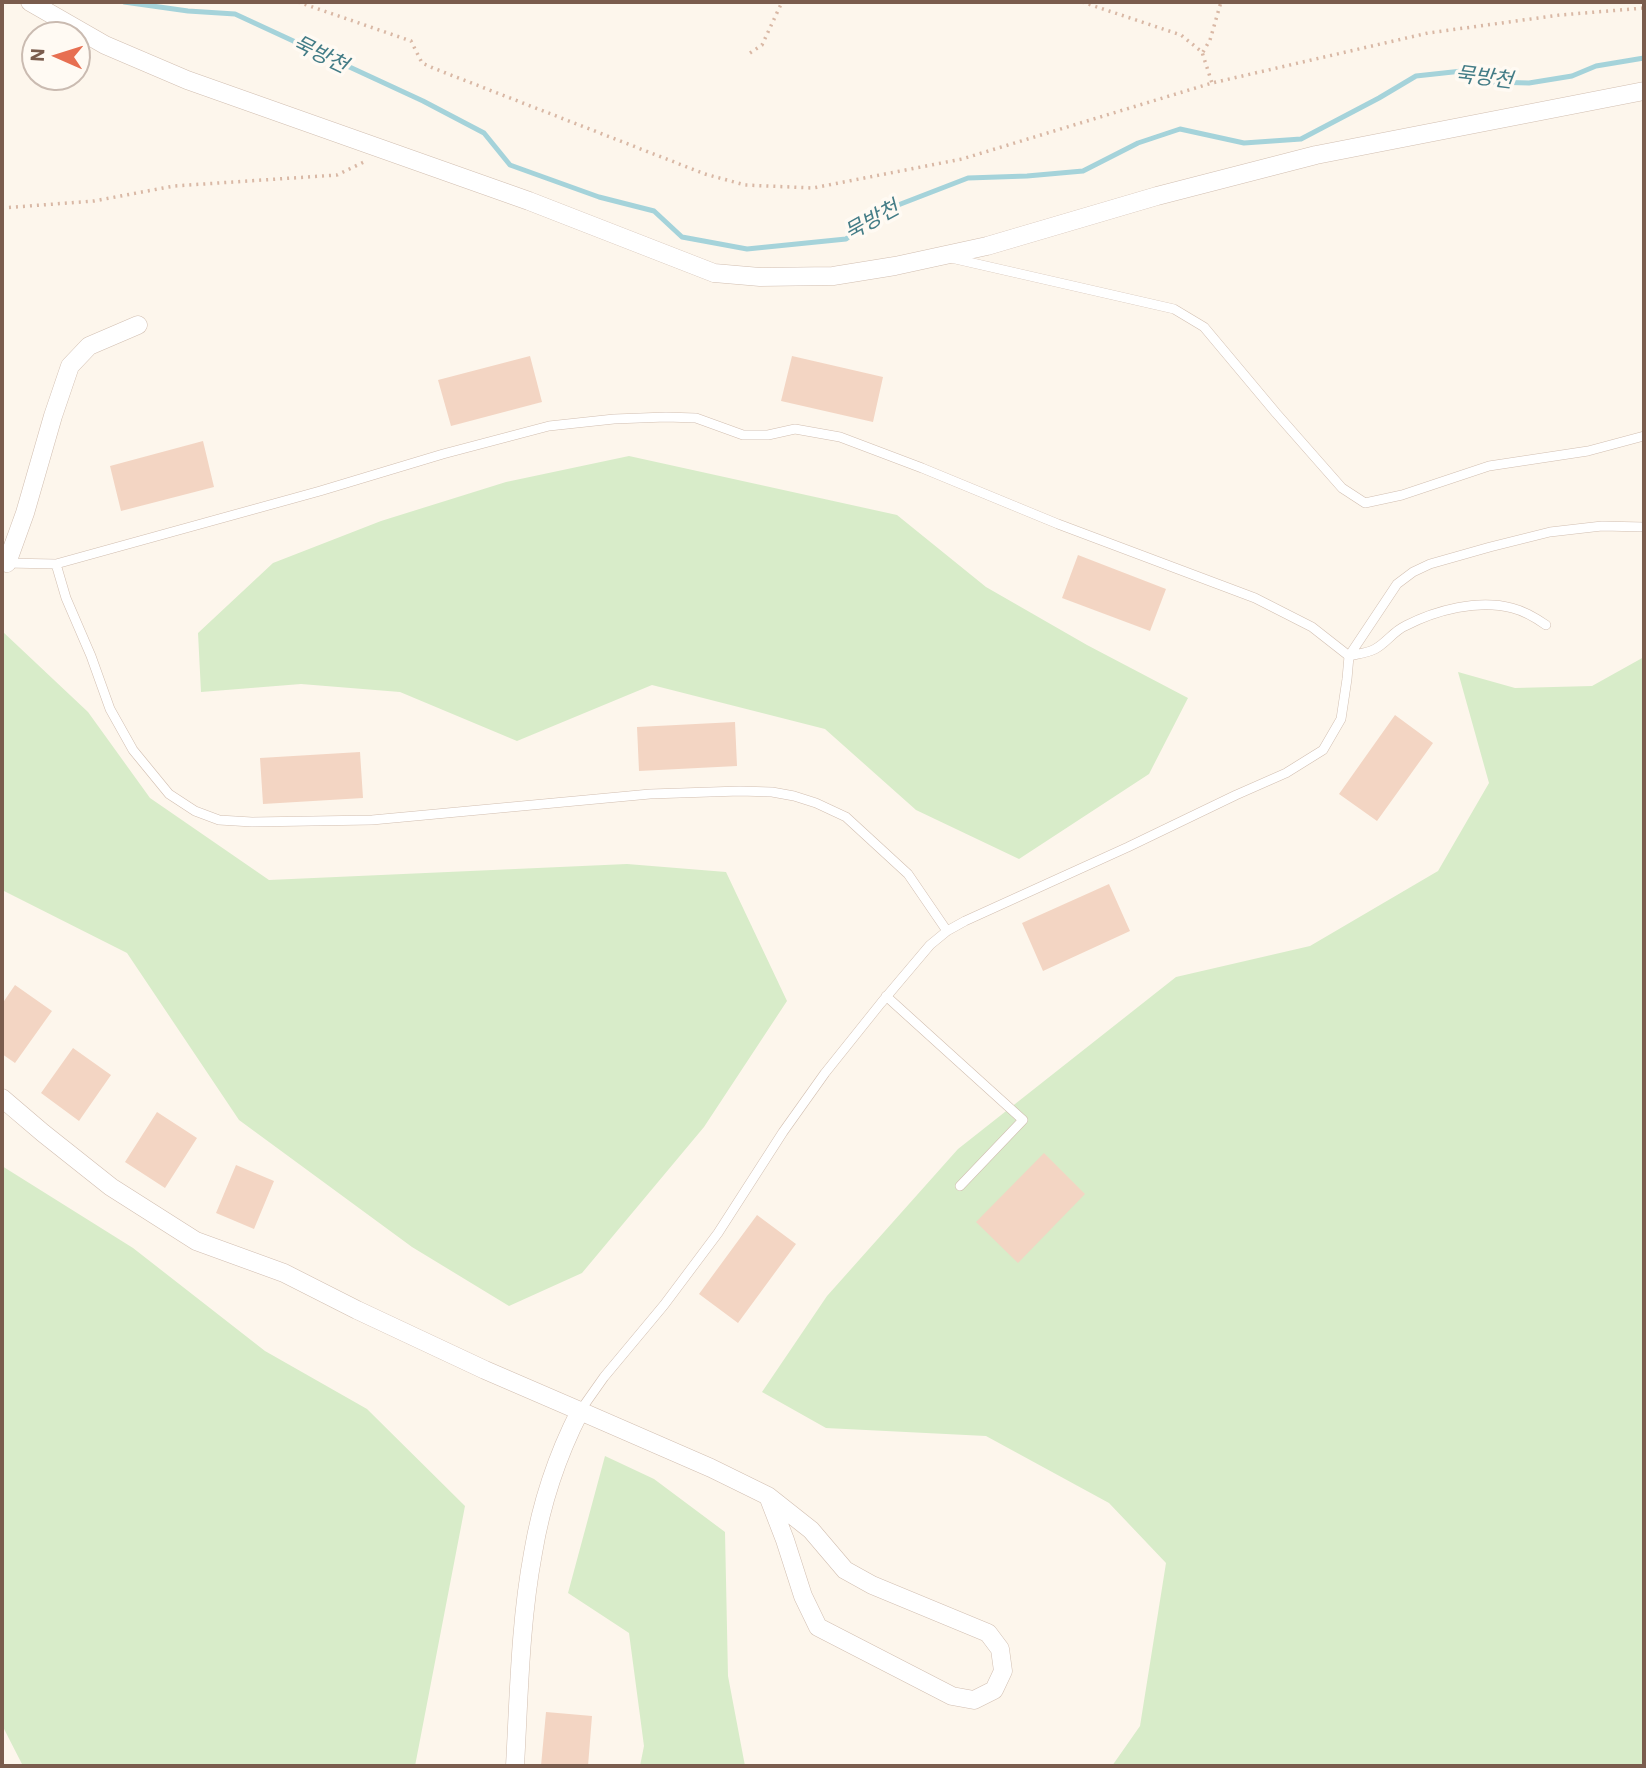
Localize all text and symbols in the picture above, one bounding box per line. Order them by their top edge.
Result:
north arrow [21,21,91,91]
water label: 묵방천 [288,31,352,79]
text: N [25,48,49,63]
water label: 묵방천 [1454,62,1514,94]
water label: 묵방천 [841,196,903,246]

